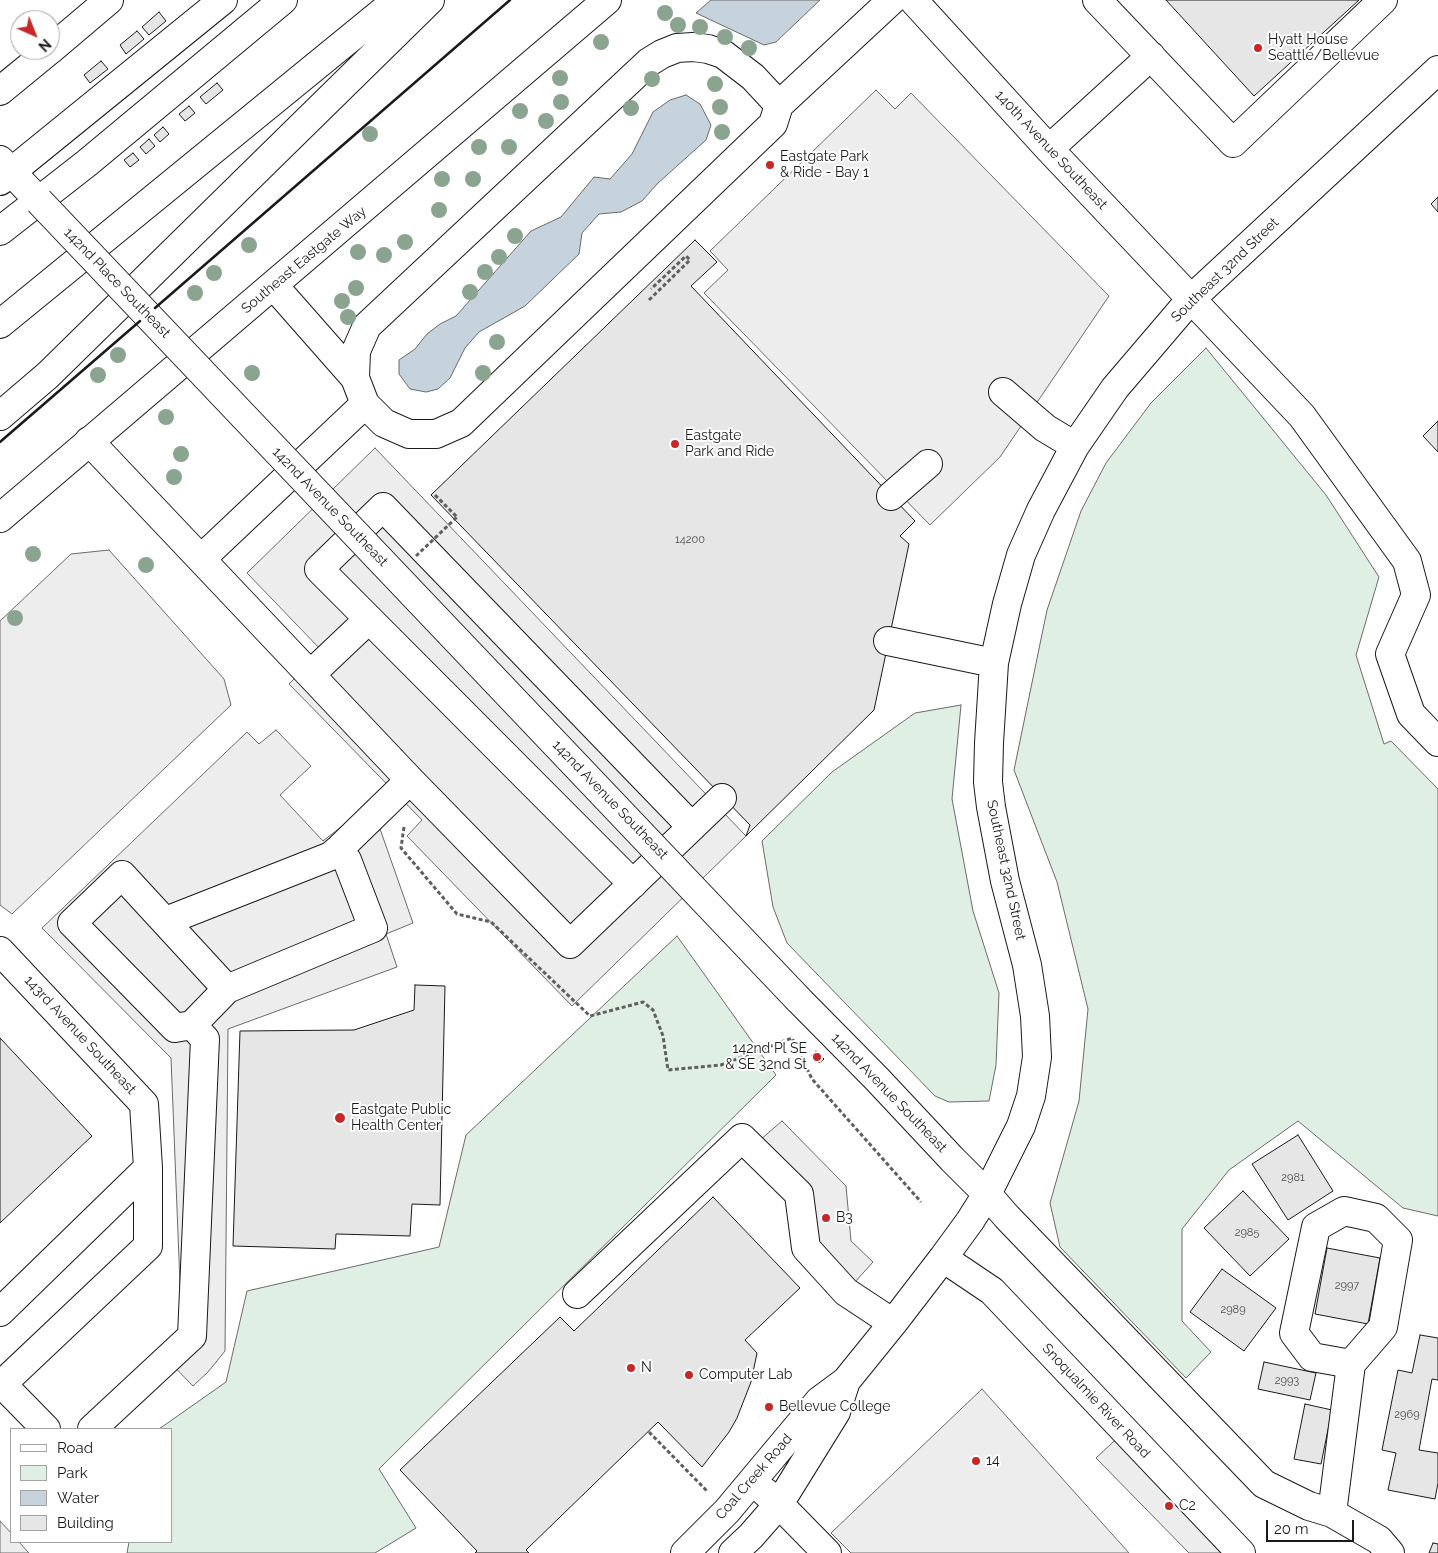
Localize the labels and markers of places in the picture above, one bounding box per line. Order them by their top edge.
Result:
place label: Hyatt House Seattle/Bellevue [1268,32,1379,64]
marker: Hyatt House Seattle/Bellevue [1252,42,1264,54]
place label: Eastgate Park & Ride - Bay 1 [780,149,869,182]
marker: Eastgate Park & Ride - Bay 1 [764,159,776,171]
place label: Eastgate Park and Ride [685,428,774,461]
marker: Eastgate Park and Ride [669,438,681,450]
place label: 142nd Pl SE & SE 32nd St [725,1041,807,1074]
marker: 142nd Pl SE & SE 32nd St [811,1051,823,1063]
place label: Eastgate Public Health Center [351,1102,451,1134]
marker: Eastgate Public Health Center [333,1111,347,1125]
place label: B3 [836,1210,853,1226]
marker: B3 [820,1212,832,1224]
place label: N [641,1360,652,1376]
marker: N [625,1362,637,1374]
place label: Computer Lab [699,1367,792,1383]
marker: Computer Lab [683,1369,695,1381]
place label: Bellevue College [779,1399,890,1415]
marker: Bellevue College [763,1401,775,1413]
place label: 14 [986,1453,1000,1469]
marker: 14 [970,1455,982,1467]
place label: C2 [1179,1498,1196,1514]
marker: C2 [1163,1500,1175,1512]

